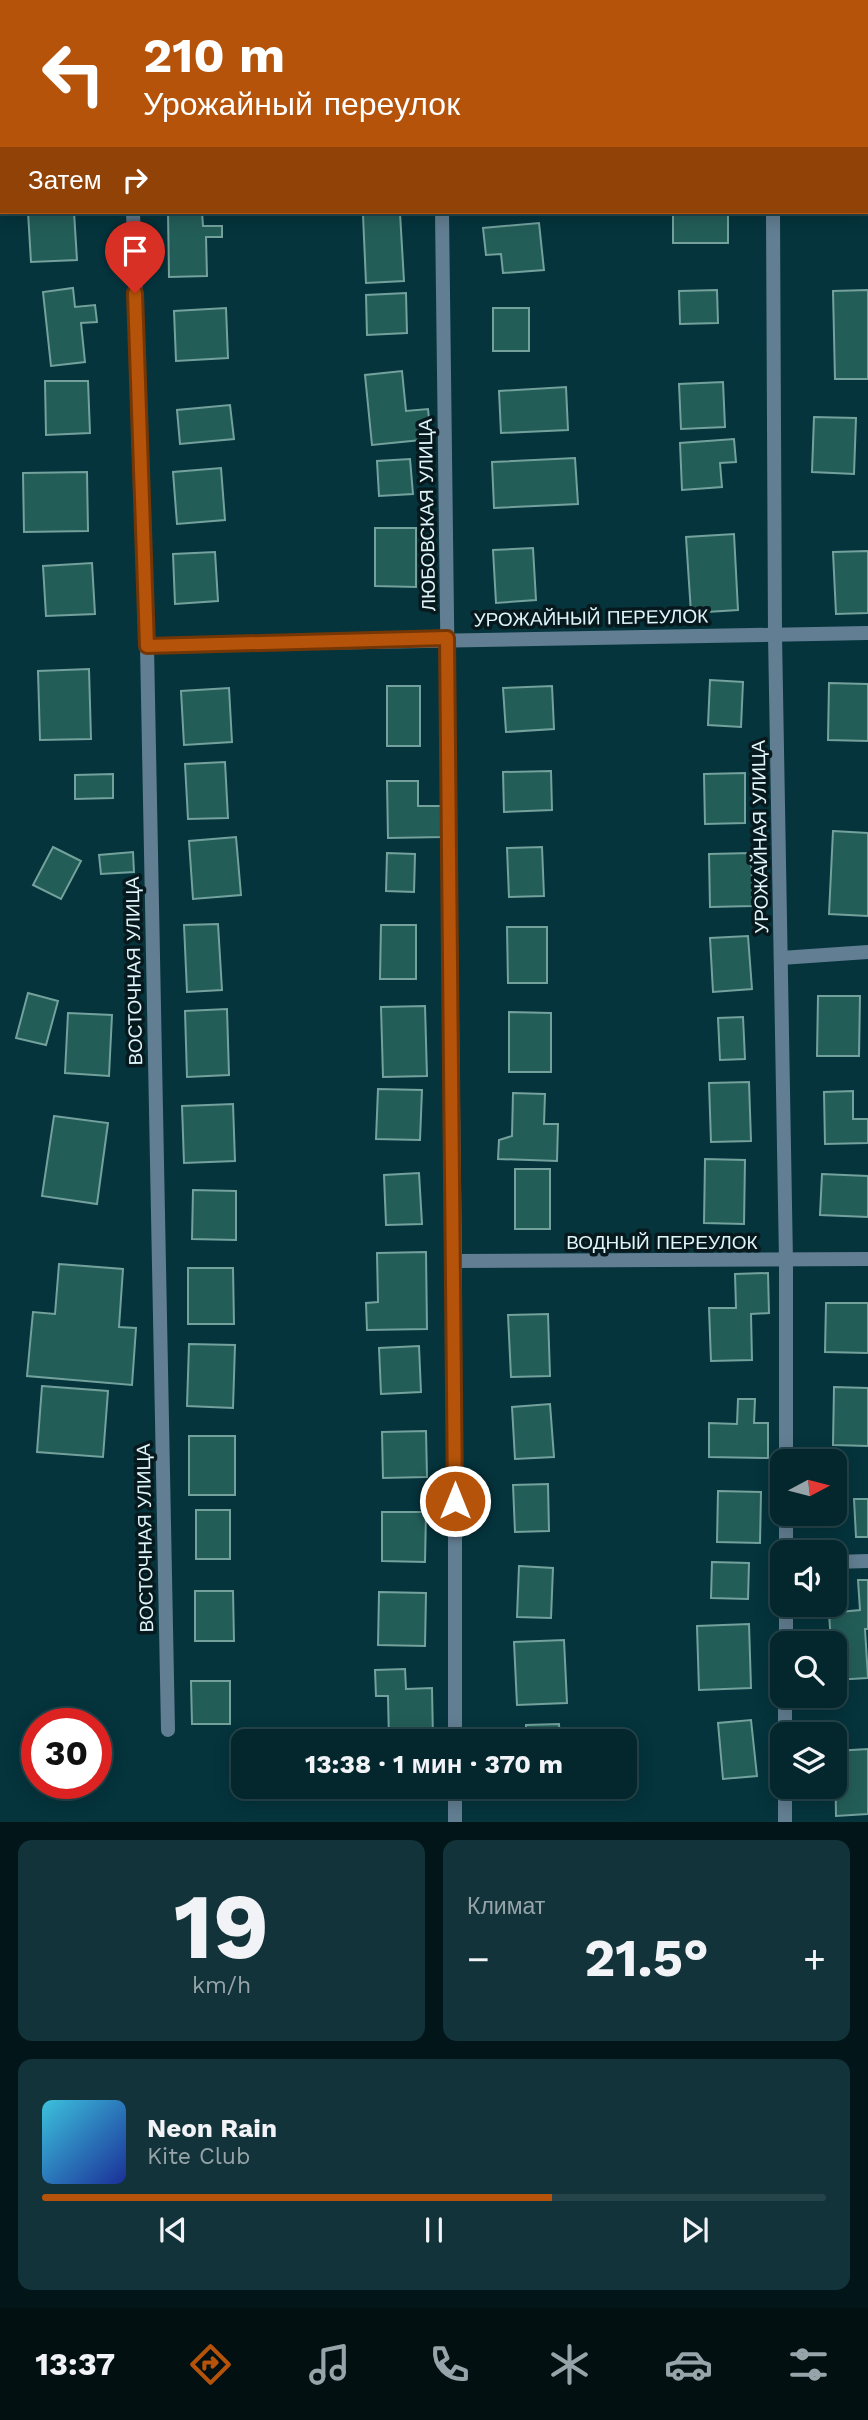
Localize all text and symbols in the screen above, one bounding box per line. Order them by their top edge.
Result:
text: 210 m [143,26,285,84]
icon: left [28,28,119,119]
text: Урожайный переулок [143,85,460,123]
icon: right [116,161,154,199]
text: Затем [28,165,102,195]
pin [105,221,165,293]
icon: arrive [116,232,154,270]
street label: ЛЮБОВСКАЯ УЛИЦА [414,418,440,612]
street label: УРОЖАЙНЫЙ ПЕРЕУЛОК [473,604,709,632]
street label: УРОЖАЙНАЯ УЛИЦА [747,740,773,934]
street label: ВОСТОЧНАЯ УЛИЦА [121,876,147,1065]
street label: ВОДНЫЙ ПЕРЕУЛОК [566,1231,758,1254]
street label: ВОСТОЧНАЯ УЛИЦА [132,1443,158,1632]
north arrow [770,1449,847,1526]
map controls [770,1449,847,1799]
position arrow [418,1464,492,1538]
button: sound [770,1540,847,1617]
button: search [770,1631,847,1708]
speed limit sign: 30 [21,1708,112,1799]
button: layers [770,1722,847,1799]
text: 13:38 · 1 мин · 370 m [305,1749,563,1779]
text: 19 [174,1873,269,1980]
text: Климат [467,1893,545,1920]
text: 21.5° [584,1928,709,1989]
text: − [467,1937,490,1981]
text: + [803,1937,826,1981]
text: km/h [192,1972,251,1999]
text: Neon Rain [147,2113,277,2143]
text: Kite Club [147,2143,250,2170]
icon: previous [154,2211,192,2249]
icon: pause [415,2211,453,2249]
icon: next [676,2211,714,2249]
icon: directions [186,2340,235,2389]
icon: music [305,2340,354,2389]
icon: phone [425,2340,474,2389]
icon: climate [545,2340,594,2389]
icon: car [664,2340,713,2389]
icon: filters [784,2340,833,2389]
text: 13:37 [35,2345,115,2383]

